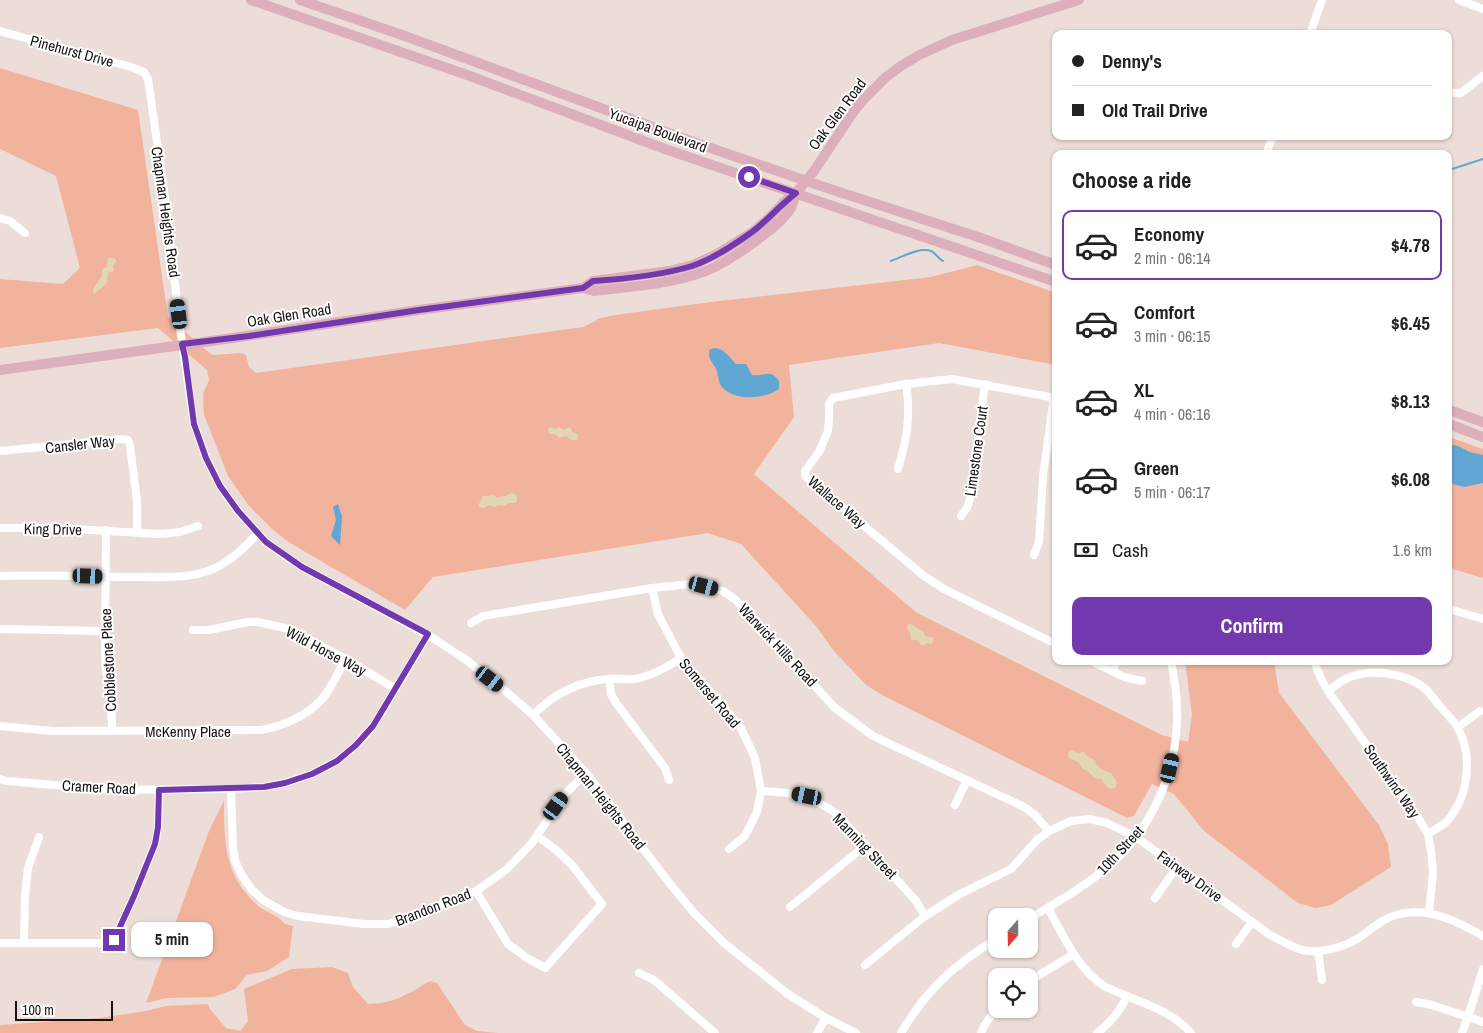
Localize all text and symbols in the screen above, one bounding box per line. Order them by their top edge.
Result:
street label: Pinehurst Drive [28,30,116,72]
text: Denny's [1102,48,1162,74]
street label: Oak Glen Road [803,74,871,154]
text: Old Trail Drive [1102,97,1208,123]
street label: Yucaipa Boulevard [606,102,710,158]
street label: Chapman Heights Road [146,145,186,279]
text: Choose a ride [1072,165,1191,195]
route start [738,166,760,188]
text: Economy [1134,221,1204,247]
icon: car [1074,223,1119,268]
text: $4.78 [1391,232,1430,258]
text: 2 min · 06:14 [1134,247,1211,269]
car [169,298,188,330]
street label: Oak Glen Road [245,298,333,332]
text: Comfort [1134,299,1195,325]
icon: car [1074,301,1119,346]
text: $6.45 [1391,310,1430,336]
text: 3 min · 06:15 [1134,325,1211,347]
text: XL [1134,377,1154,403]
icon: car [1074,379,1119,424]
text: $8.13 [1391,388,1430,414]
text: 4 min · 06:16 [1134,403,1211,425]
street label: Limestone Court [959,404,993,497]
street label: Cansler Way [44,430,117,458]
text: Green [1134,455,1179,481]
icon: car [1074,457,1119,502]
text: $6.08 [1391,466,1430,492]
street label: Wallace Way [803,471,871,534]
text: 5 min · 06:17 [1134,481,1211,503]
street label: King Drive [24,518,82,540]
icon: cash [1072,536,1100,564]
text: Cash [1112,537,1148,563]
text: 1.6 km [1393,539,1432,561]
car [72,568,103,584]
car [687,575,720,597]
button: Confirm [1072,597,1432,655]
street label: Warwick Hills Road [734,599,822,691]
street label: Cobblestone Place [95,608,121,712]
street label: Wild Horse Way [282,621,371,681]
street label: Somerset Road [674,654,746,732]
car [473,664,506,694]
street label: McKenny Place [145,721,231,742]
street label: Chapman Heights Road [551,738,651,854]
street label: Southwind Way [1359,740,1426,823]
car [1159,752,1180,784]
street label: Cramer Road [62,775,136,799]
car [790,786,823,806]
car [541,789,570,823]
street label: Manning Street [828,808,902,884]
street label: 10th Street [1092,820,1149,879]
street label: Fairway Drive [1153,845,1227,907]
street label: Brandon Road [392,883,474,931]
north arrow [988,908,1038,958]
map controls [988,908,1038,1018]
callout: 5 min [132,922,214,958]
text: 5 min [155,928,189,950]
route end [103,929,125,951]
button: locate [988,968,1038,1018]
scale bar [15,998,112,1021]
text: 100 m [22,1001,54,1019]

